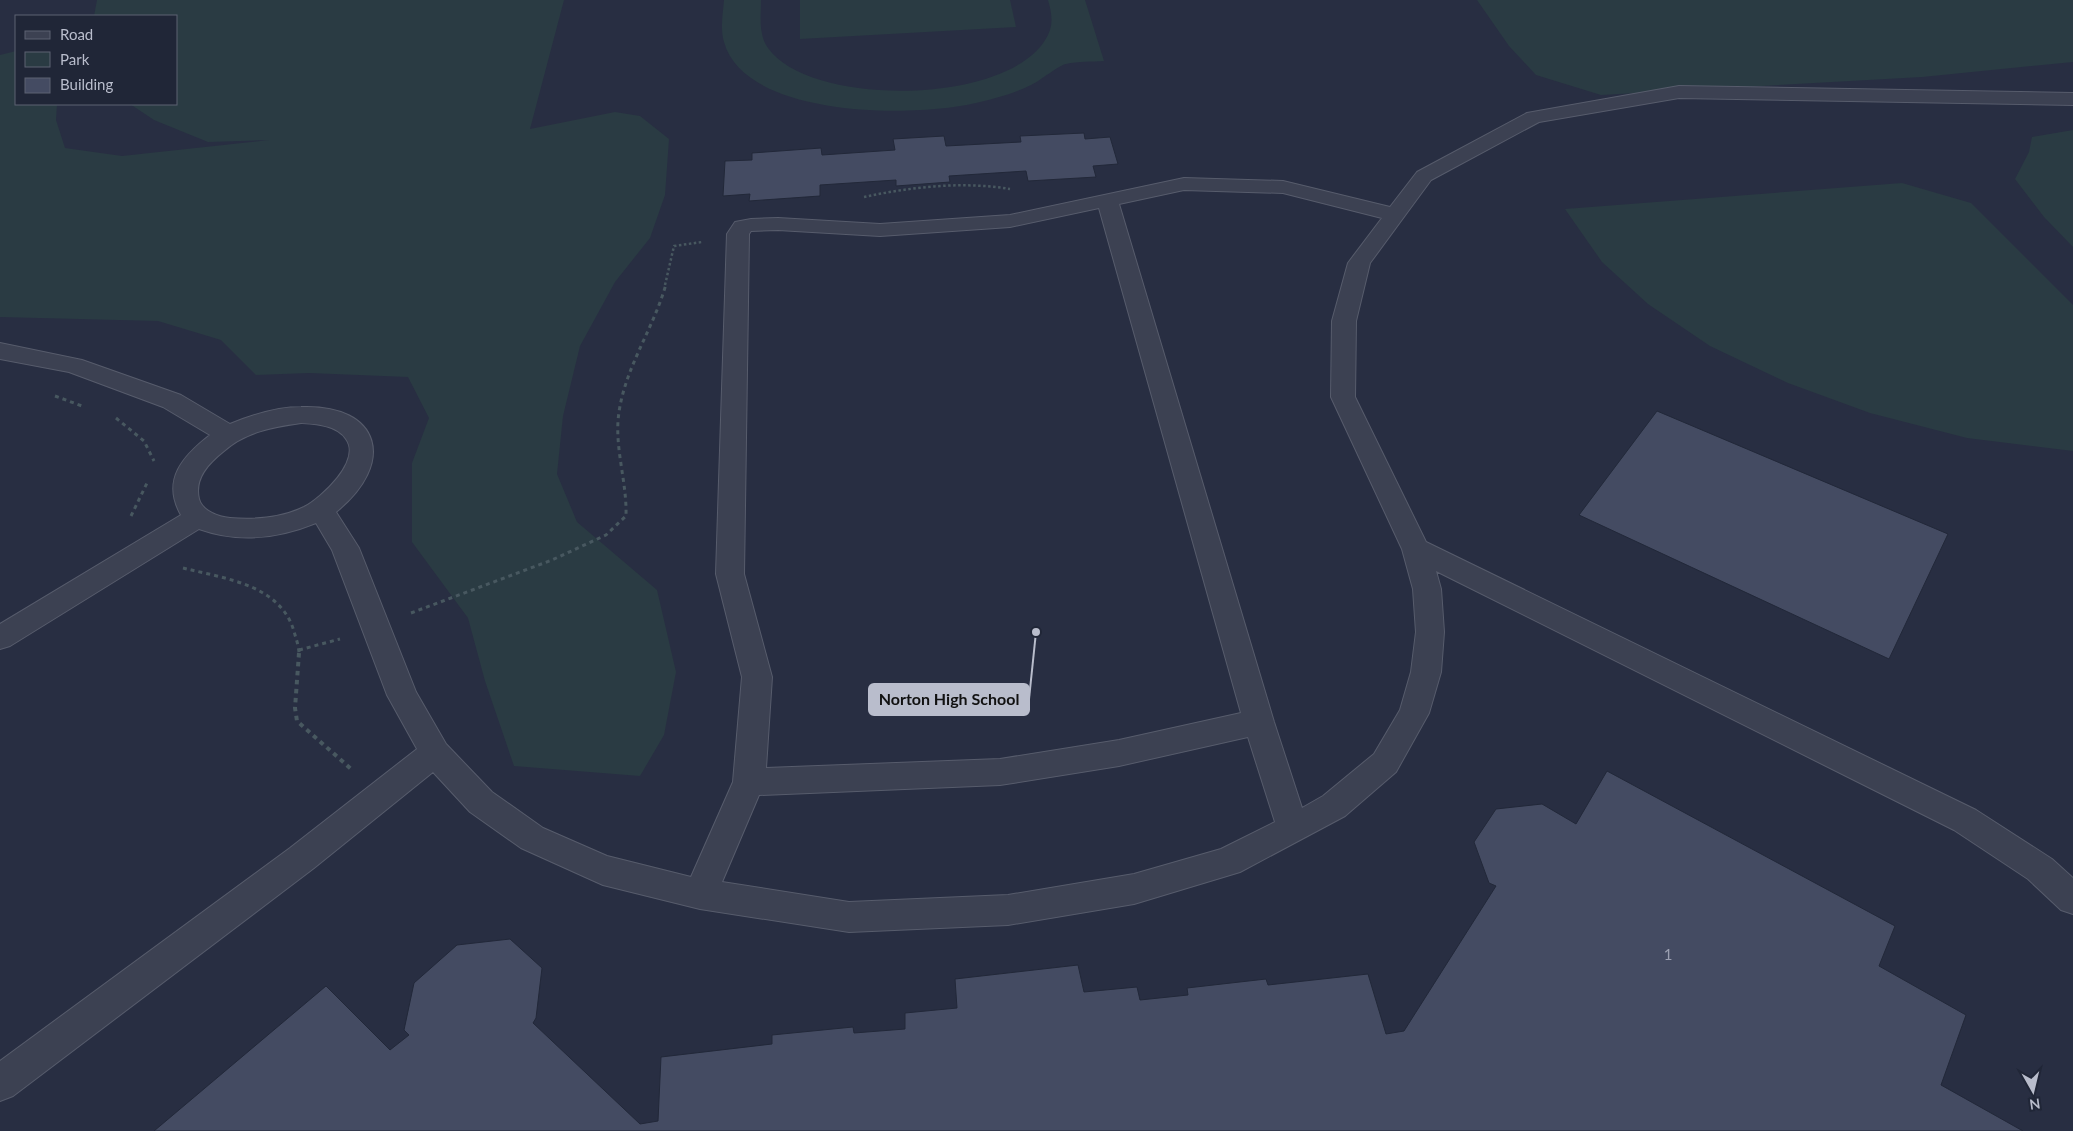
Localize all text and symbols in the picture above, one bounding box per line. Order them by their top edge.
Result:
legend [15,15,178,105]
text: Road [60,25,93,43]
text: Park [60,50,90,68]
text: Building [60,75,113,93]
callout: Norton High School [869,684,1029,715]
text: Norton High School [879,689,1019,708]
house number: 1 [1664,945,1672,963]
north arrow [2008,1066,2058,1116]
text: N [2028,1095,2041,1114]

